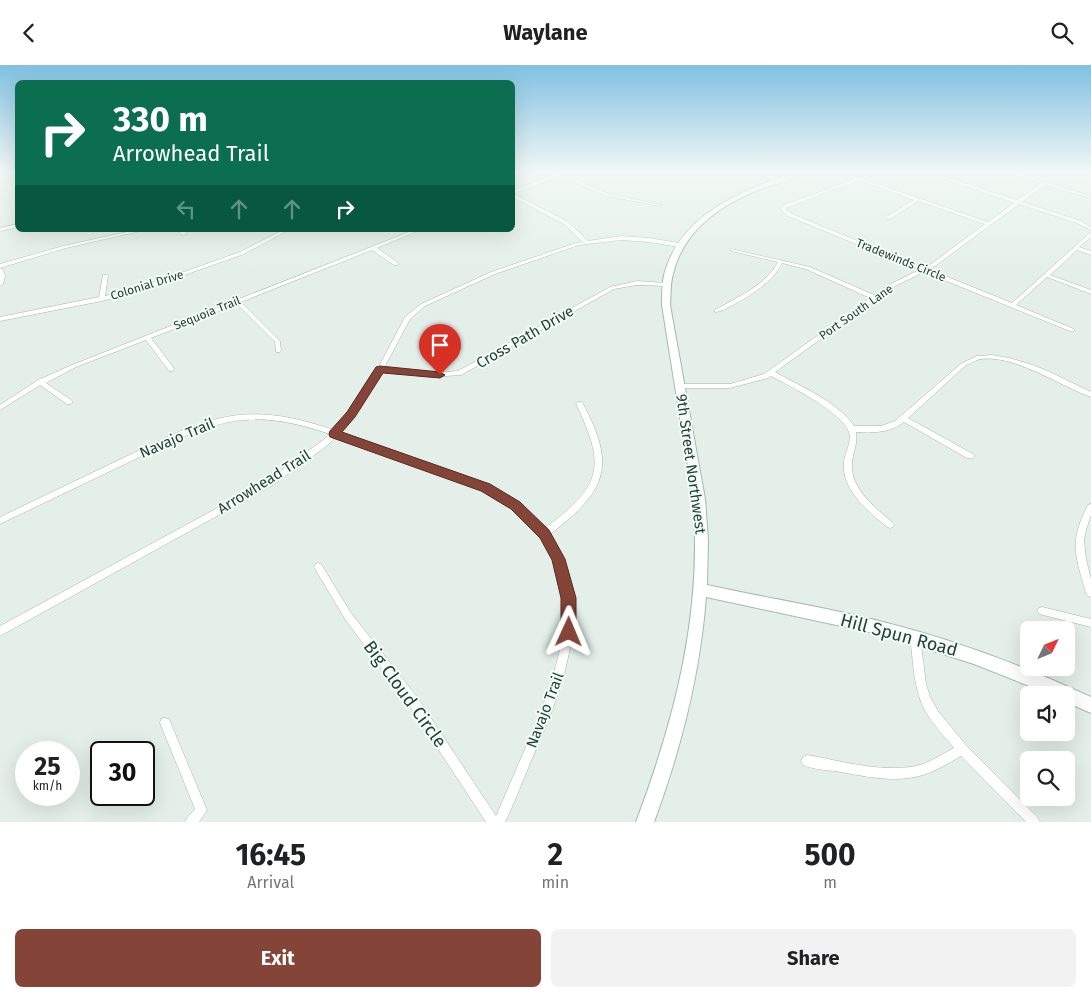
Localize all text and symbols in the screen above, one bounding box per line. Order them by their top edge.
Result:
icon: back [15,19,43,47]
text: Waylane [503,19,588,46]
icon: search [1048,19,1076,47]
text: 330 m [113,98,208,140]
icon: right [30,100,95,165]
text: Arrowhead Trail [113,140,269,167]
icon: left [172,195,200,223]
icon: ahead [225,195,253,223]
icon: ahead [278,195,306,223]
icon: right [331,195,359,223]
street label: Tradewinds Circle [854,236,948,284]
street label: Colonial Drive [109,267,185,303]
street label: Port South Lane [816,281,896,343]
street label: Sequoia Trail [172,293,243,333]
street label: Cross Path Drive [473,302,577,372]
pin [419,324,461,375]
icon: arrive [426,331,454,359]
street label: 9th Street Northwest [672,393,710,536]
street label: Navajo Trail [137,414,218,462]
street label: Arrowhead Trail [214,446,314,518]
position arrow [542,605,594,657]
street label: Hill Spun Road [838,609,960,661]
north arrow [1020,621,1075,676]
map controls [1020,621,1075,806]
street label: Big Cloud Circle [359,636,451,752]
street label: Navajo Trail [522,669,568,750]
button: sound [1020,686,1075,741]
speed limit sign: 30 [90,741,155,806]
button: search [1020,751,1075,806]
text: 25 [34,752,61,782]
text: km/h [33,779,62,793]
text: 16:45 [235,837,306,873]
text: 2 [547,837,563,873]
text: 500 [804,837,856,873]
text: Arrival [247,873,294,892]
text: min [541,873,569,892]
text: m [823,873,837,892]
button: Exit [15,929,541,987]
button: Share [551,929,1076,987]

